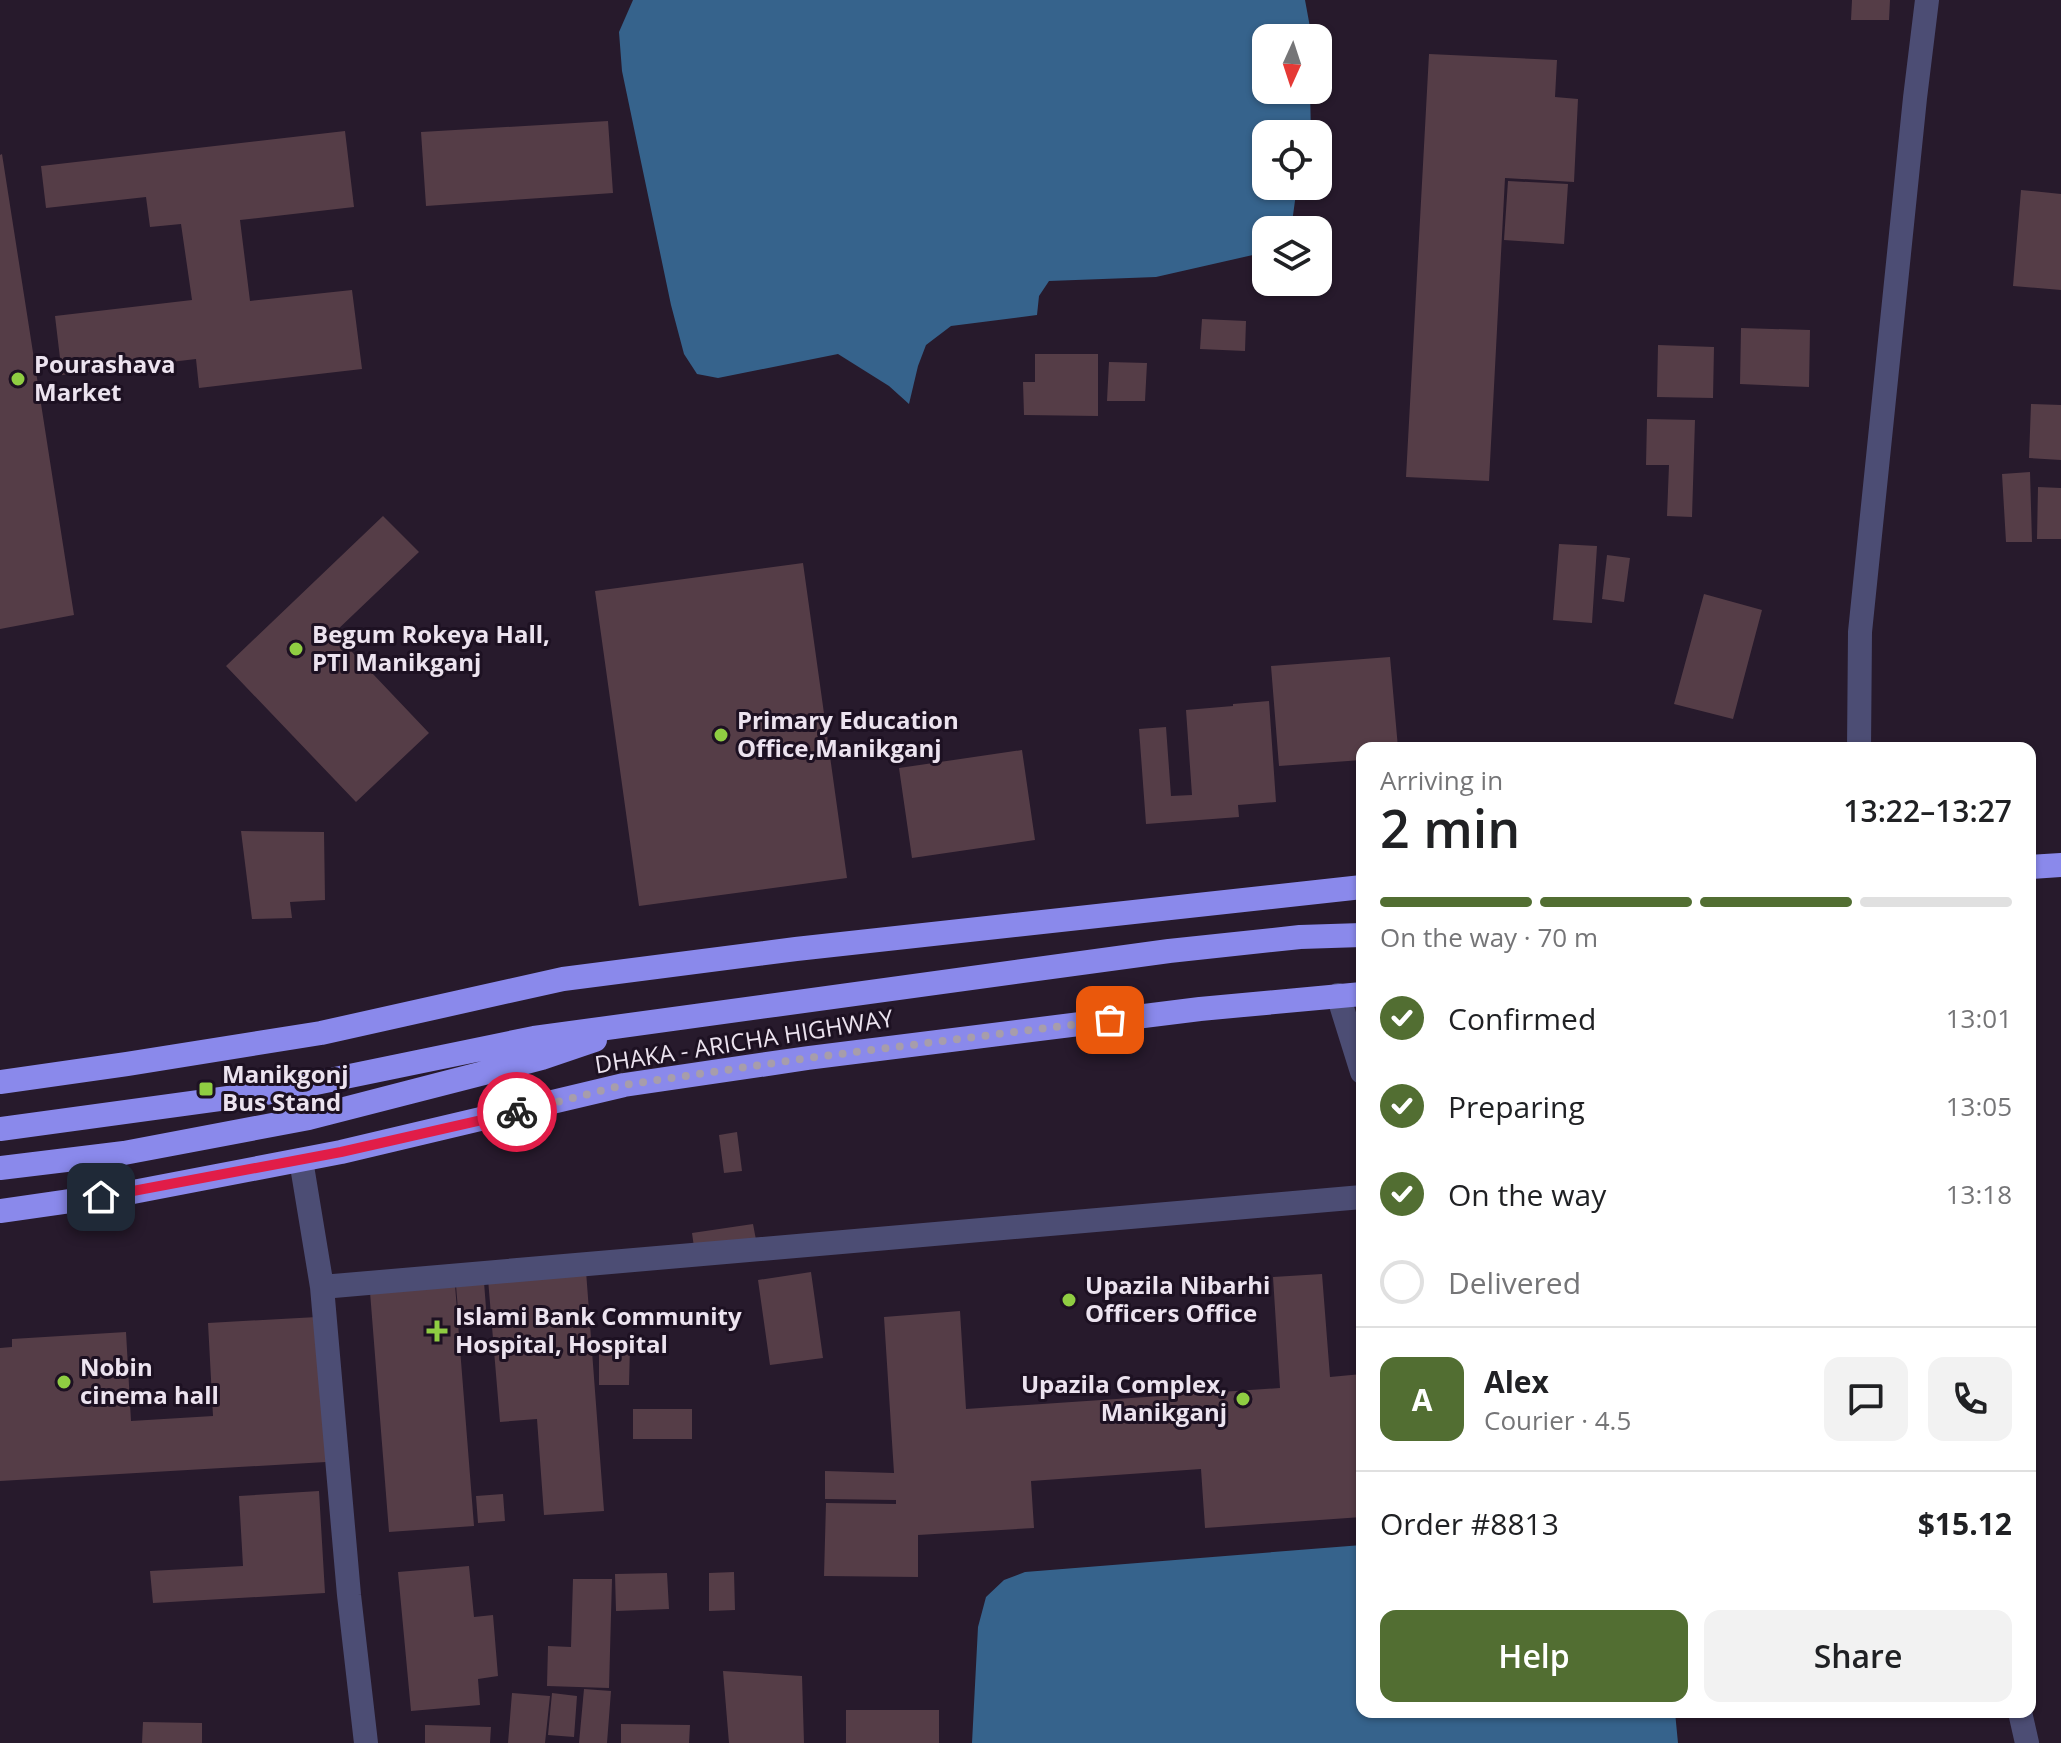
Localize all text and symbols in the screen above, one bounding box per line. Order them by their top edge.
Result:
north arrow [1252,24,1332,104]
map controls [1252,24,1332,296]
button: locate [1252,120,1332,200]
button: layers [1252,216,1332,296]
place label: Pourashava Market [34,347,175,408]
marker: Pourashava Market [9,370,27,388]
place label: Begum Rokeya Hall, PTI Manikganj [312,617,550,678]
marker: Begum Rokeya Hall, PTI Manikganj [287,640,305,658]
place label: Primary Education Office,Manikganj [737,703,959,764]
marker: Primary Education Office,Manikganj [712,726,730,744]
text: Arriving in [1380,762,1503,798]
text: 13:22–13:27 [1843,790,2012,831]
text: 2 min [1380,792,1520,863]
text: On the way · 70 m [1380,919,1598,955]
pin [1076,986,1144,1054]
icon: check [1380,996,1424,1040]
icon: bag [1088,998,1132,1042]
text: Confirmed [1448,998,1596,1039]
text: 13:01 [1946,1000,2012,1036]
street label: DHAKA - ARICHA HIGHWAY [592,1001,896,1080]
place label: Manikgonj Bus Stand [222,1057,349,1118]
courier [477,1072,557,1152]
marker: Manikgonj Bus Stand [197,1080,215,1098]
icon: check [1380,1084,1424,1128]
text: Preparing [1448,1086,1585,1127]
text: 13:05 [1946,1088,2012,1124]
icon: bike [495,1090,539,1134]
pin [67,1163,135,1231]
icon: check [1380,1172,1424,1216]
text: On the way [1448,1174,1606,1215]
icon: home [79,1175,123,1219]
text: 13:18 [1946,1176,2012,1212]
text: Delivered [1448,1262,1581,1303]
place label: Upazila Nibarhi Officers Office [1085,1268,1270,1329]
marker: Upazila Nibarhi Officers Office [1060,1291,1078,1309]
place label: Islami Bank Community Hospital, Hospital [455,1299,742,1360]
marker: Islami Bank Community Hospital, Hospital [426,1320,448,1342]
place label: Nobin cinema hall [80,1350,219,1411]
button: chat [1824,1357,1908,1441]
button: phone [1928,1357,2012,1441]
text: Alex [1484,1361,1549,1402]
place label: Upazila Complex, Manikganj [1021,1367,1227,1428]
marker: Nobin cinema hall [55,1373,73,1391]
text: A [1412,1379,1432,1420]
marker: Upazila Complex, Manikganj [1234,1390,1252,1408]
text: Courier · 4.5 [1484,1402,1631,1438]
text: Order #8813 [1380,1503,1559,1544]
text: $15.12 [1918,1503,2012,1544]
button: Help [1380,1610,1688,1702]
button: Share [1704,1610,2012,1702]

